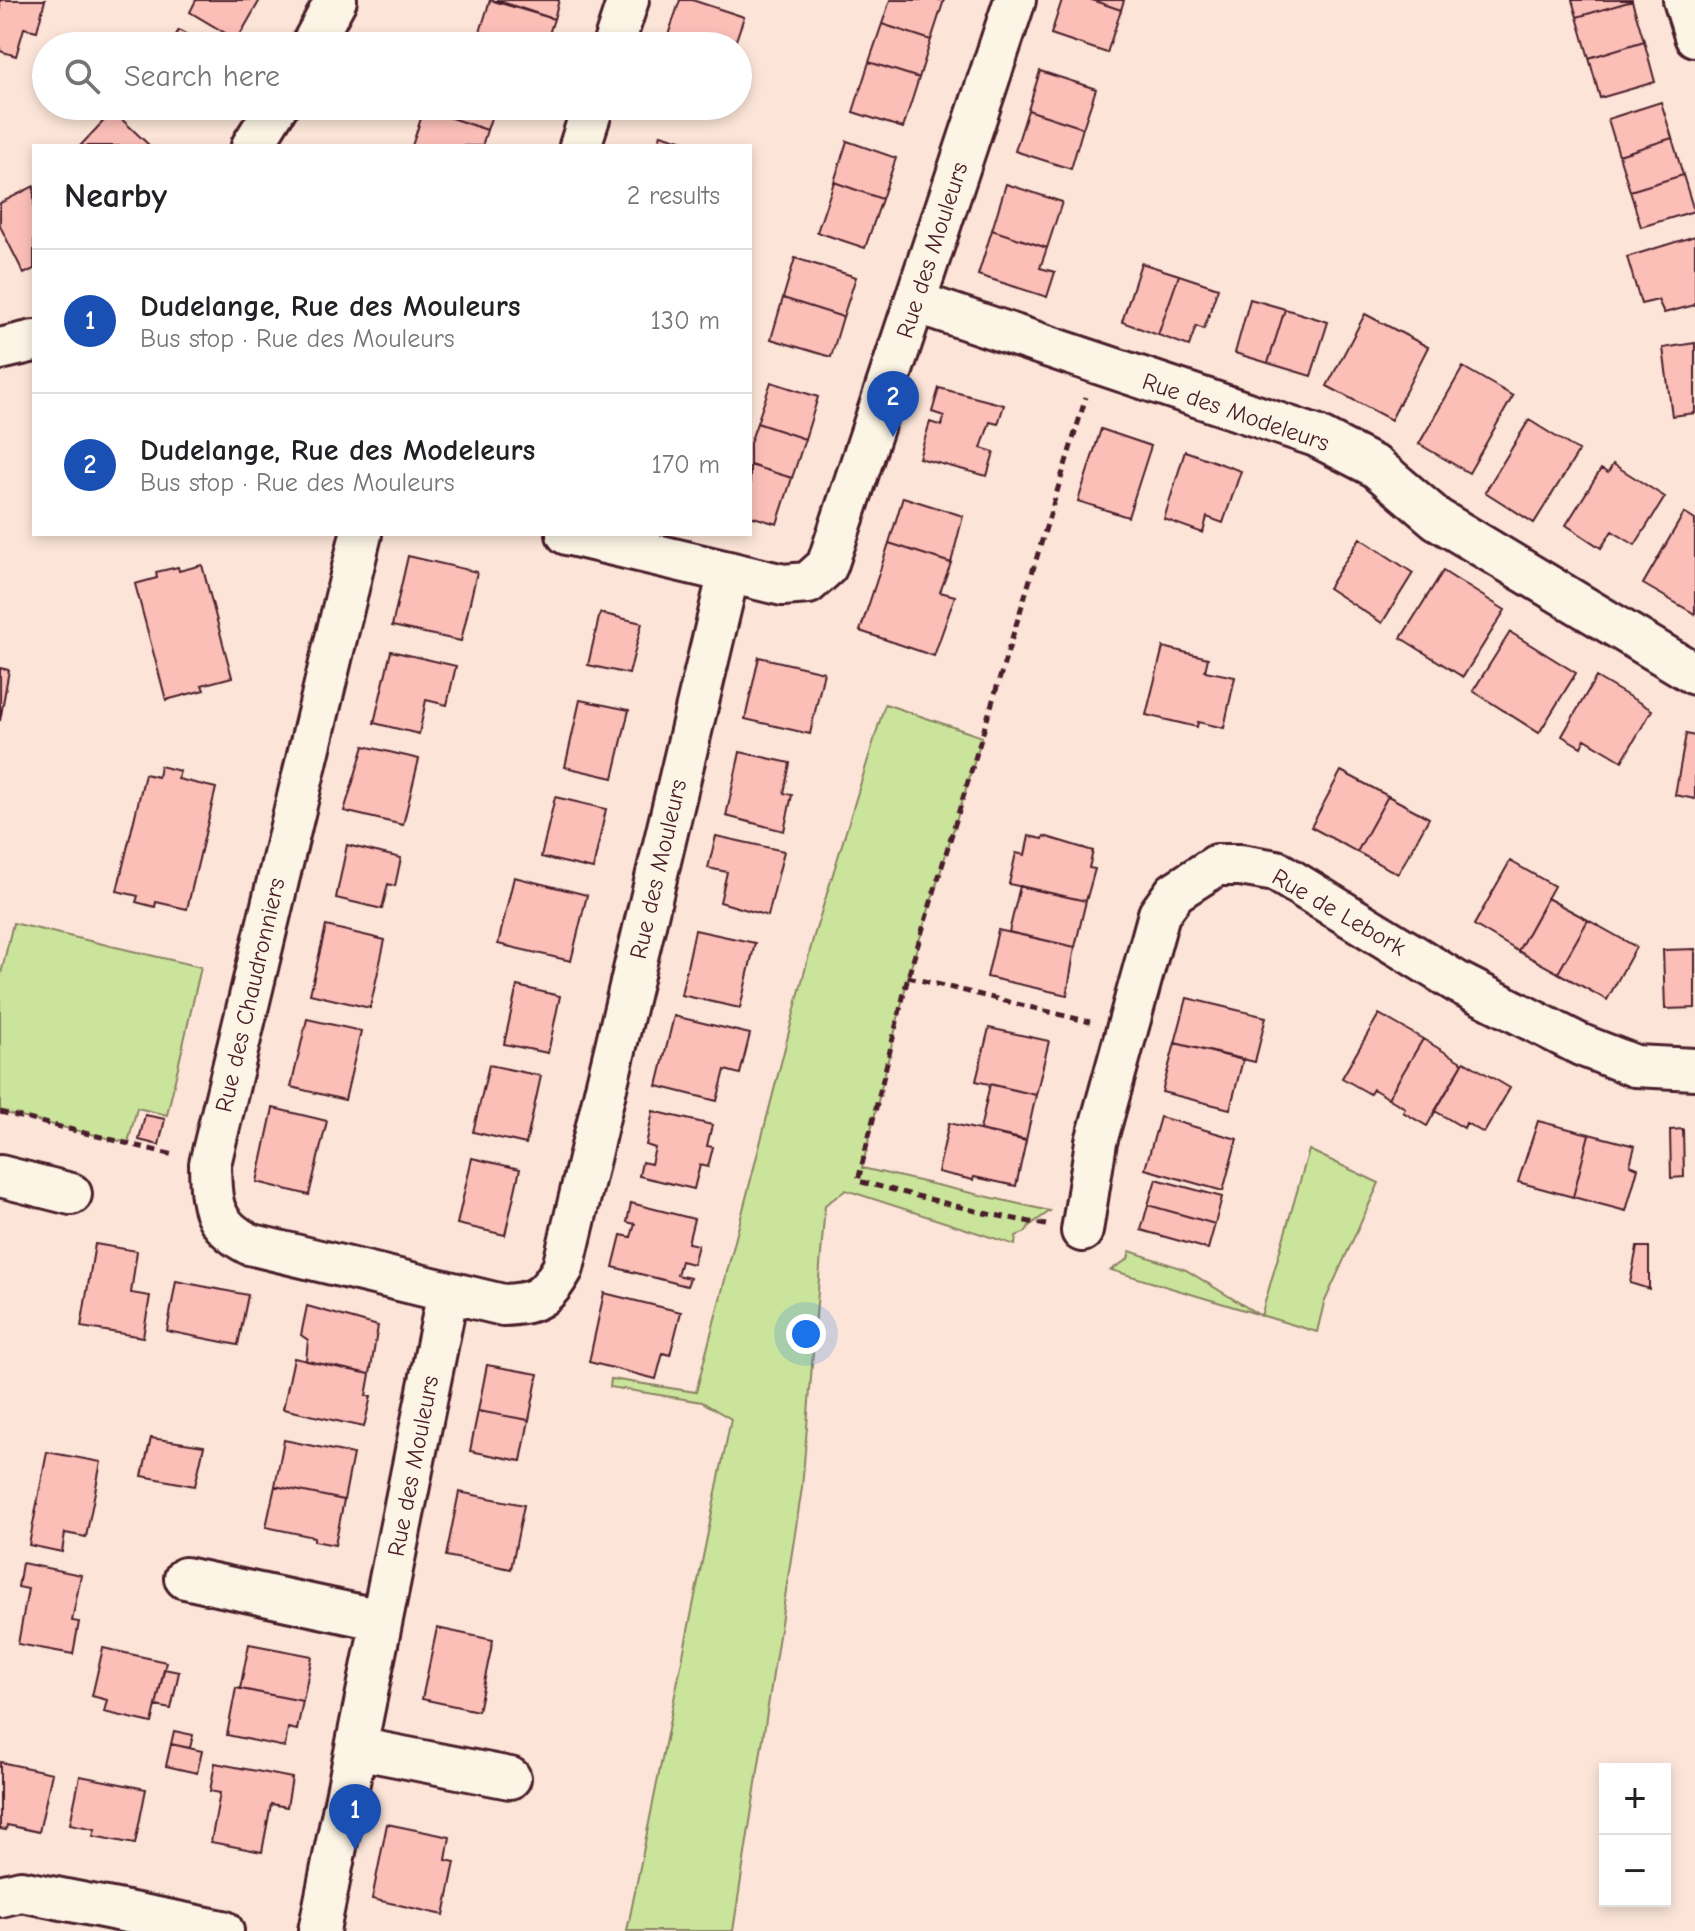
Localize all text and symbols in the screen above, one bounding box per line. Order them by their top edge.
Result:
search box [32,32,752,120]
icon: search [60,54,104,98]
text: Search here [124,59,280,94]
street label: Rue des Mouleurs [890,158,974,342]
text: Nearby [64,176,167,216]
text: 2 results [627,181,720,211]
text: Dudelange, Rue des Mouleurs [140,289,521,324]
text: 1 [85,306,95,336]
text: 130 m [651,306,720,336]
text: Bus stop · Rue des Mouleurs [140,324,455,354]
street label: Rue des Modeleurs [1139,367,1333,457]
pin: 2 [867,371,919,437]
text: Dudelange, Rue des Modeleurs [140,433,535,468]
text: 2 [84,450,96,480]
text: 170 m [651,450,720,480]
text: Bus stop · Rue des Mouleurs [140,468,455,498]
street label: Rue des Mouleurs [624,776,692,962]
street label: Rue de Lebork [1267,862,1411,962]
street label: Rue des Chaudronniers [209,875,291,1115]
your location [786,1314,826,1354]
street label: Rue des Mouleurs [382,1373,444,1559]
map controls [1599,1763,1671,1907]
button: + [1599,1763,1671,1835]
pin: 1 [329,1784,381,1850]
button: − [1599,1835,1671,1907]

